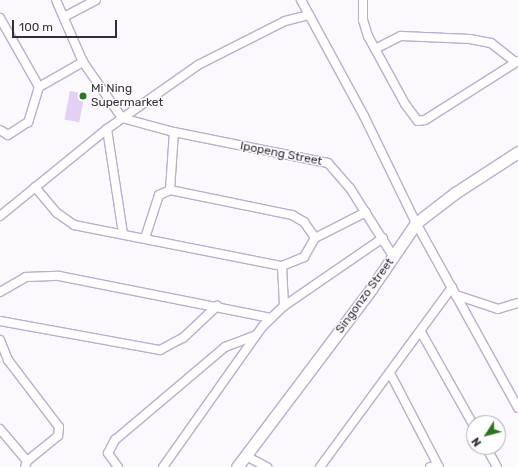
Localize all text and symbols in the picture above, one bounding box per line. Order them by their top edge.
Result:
scale bar [14,12,119,38]
text: 100 m [19,20,53,34]
place label: Mi Ning Supermarket [91,82,163,110]
marker: Mi Ning Supermarket [78,91,88,101]
street label: Ipopeng Street [239,139,323,169]
street label: Singonzo Street [333,256,397,336]
north arrow [466,415,506,455]
text: N [469,435,484,449]

